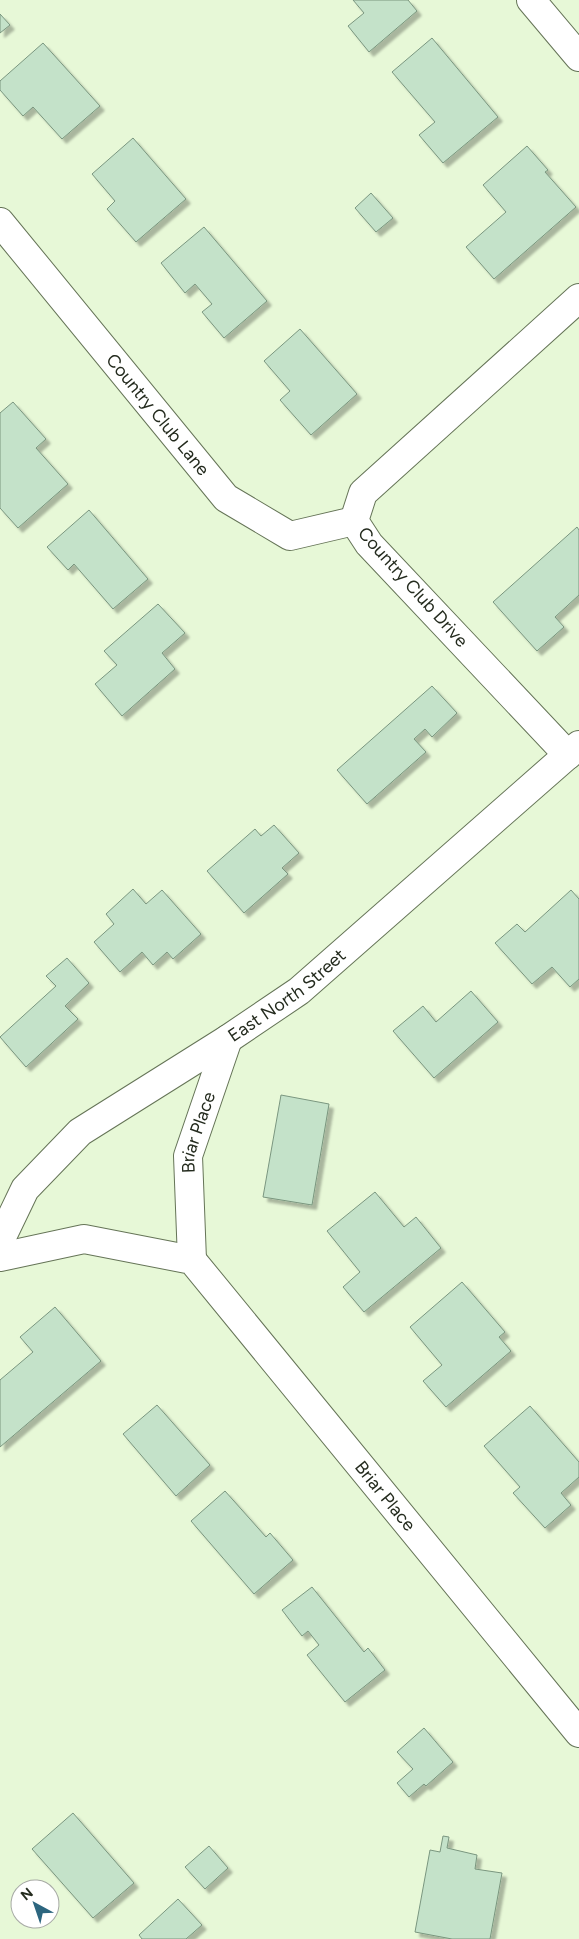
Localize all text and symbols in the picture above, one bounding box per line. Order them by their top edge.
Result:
street label: Country Club Lane [101,349,214,480]
street label: Country Club Drive [353,522,473,652]
street label: East North Street [224,944,350,1047]
street label: Briar Place [177,1089,220,1174]
street label: Briar Place [350,1457,420,1536]
north arrow [10,1879,60,1929]
text: N [17,1884,37,1904]

